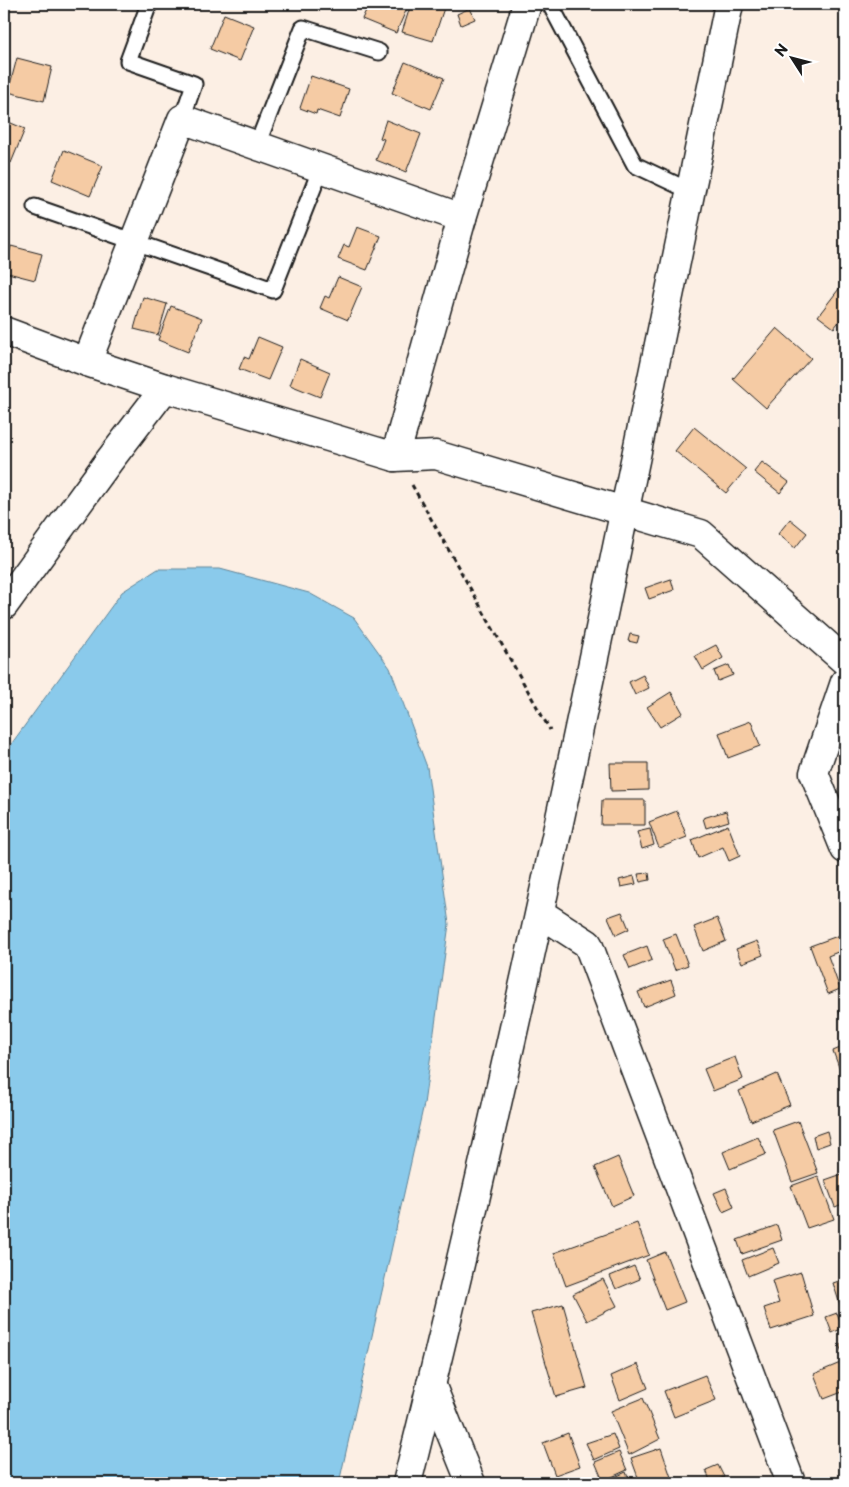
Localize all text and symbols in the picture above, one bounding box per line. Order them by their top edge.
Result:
north arrow [766,32,816,82]
text: N [769,39,793,61]

